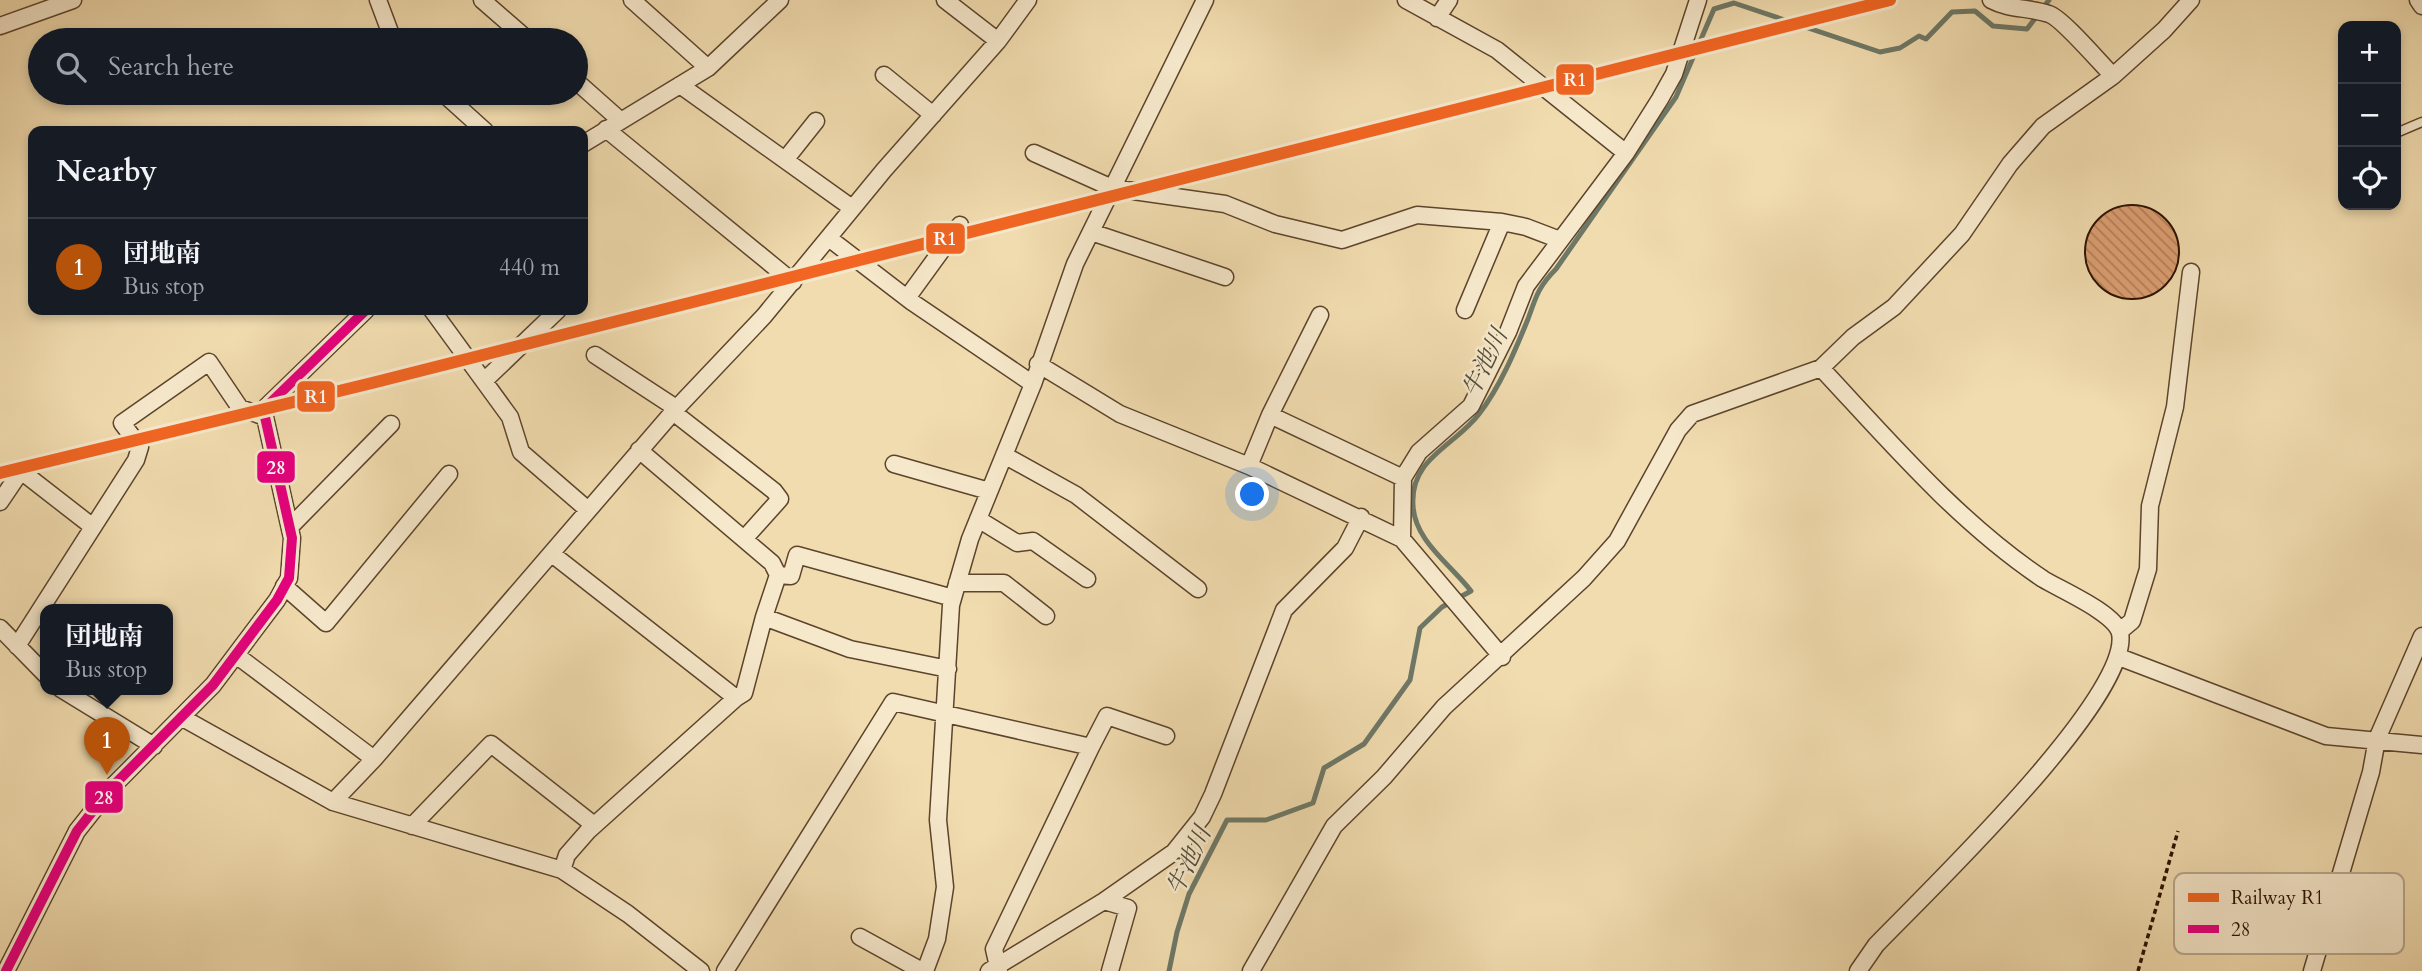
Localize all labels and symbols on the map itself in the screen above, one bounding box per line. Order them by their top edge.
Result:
line badge: R1 [1555,63,1595,96]
text: R1 [1563,67,1587,93]
line badge: R1 [925,222,966,255]
text: R1 [933,226,957,252]
water label: 牛池川 [1454,321,1517,403]
line badge: R1 [296,380,336,413]
text: R1 [304,384,328,410]
line badge: 28 [256,450,296,484]
text: 28 [266,455,286,481]
your location [1235,477,1269,511]
pin: 1 [84,717,130,775]
line badge: 28 [84,780,124,814]
text: 28 [94,785,114,811]
water label: 牛池川 [1159,819,1220,901]
legend [2174,873,2404,954]
text: Railway R1 [2231,885,2324,911]
text: 28 [2231,917,2250,943]

